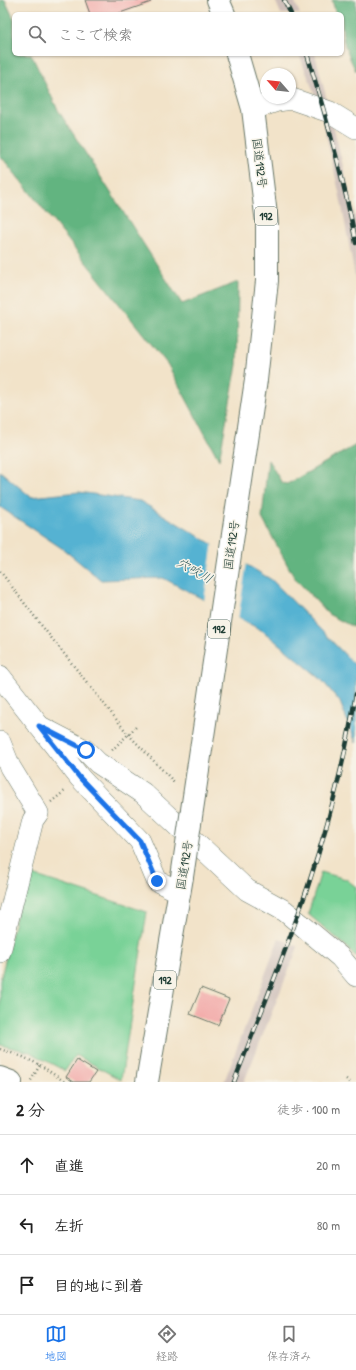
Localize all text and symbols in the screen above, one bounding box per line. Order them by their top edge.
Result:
search box [12,12,344,56]
icon: search [26,23,48,45]
text: ここで検索 [58,24,133,45]
north arrow [260,68,296,104]
street label: 国道192号 [248,137,272,189]
road number: 192 [255,207,277,225]
street label: 国道192号 [219,519,243,571]
water label: 穴吹川 [174,553,216,587]
road number: 192 [208,620,230,638]
route start [77,741,95,759]
street label: 国道192号 [172,839,196,891]
route end [148,872,166,890]
road number: 192 [154,971,176,989]
text: 2 分 [16,1098,45,1121]
text: 徒歩 · 100 m [277,1100,340,1118]
icon: ahead [16,1154,38,1176]
text: 直進 [54,1155,84,1176]
text: 20 m [316,1156,340,1174]
icon: left [16,1214,38,1236]
text: 左折 [54,1215,84,1236]
text: 80 m [317,1216,340,1234]
icon: arrive [16,1274,38,1296]
text: 目的地に到着 [54,1275,144,1296]
tab: 地図 [45,1323,67,1363]
tab: 経路 [156,1323,178,1363]
tab: 保存済み [267,1323,311,1363]

